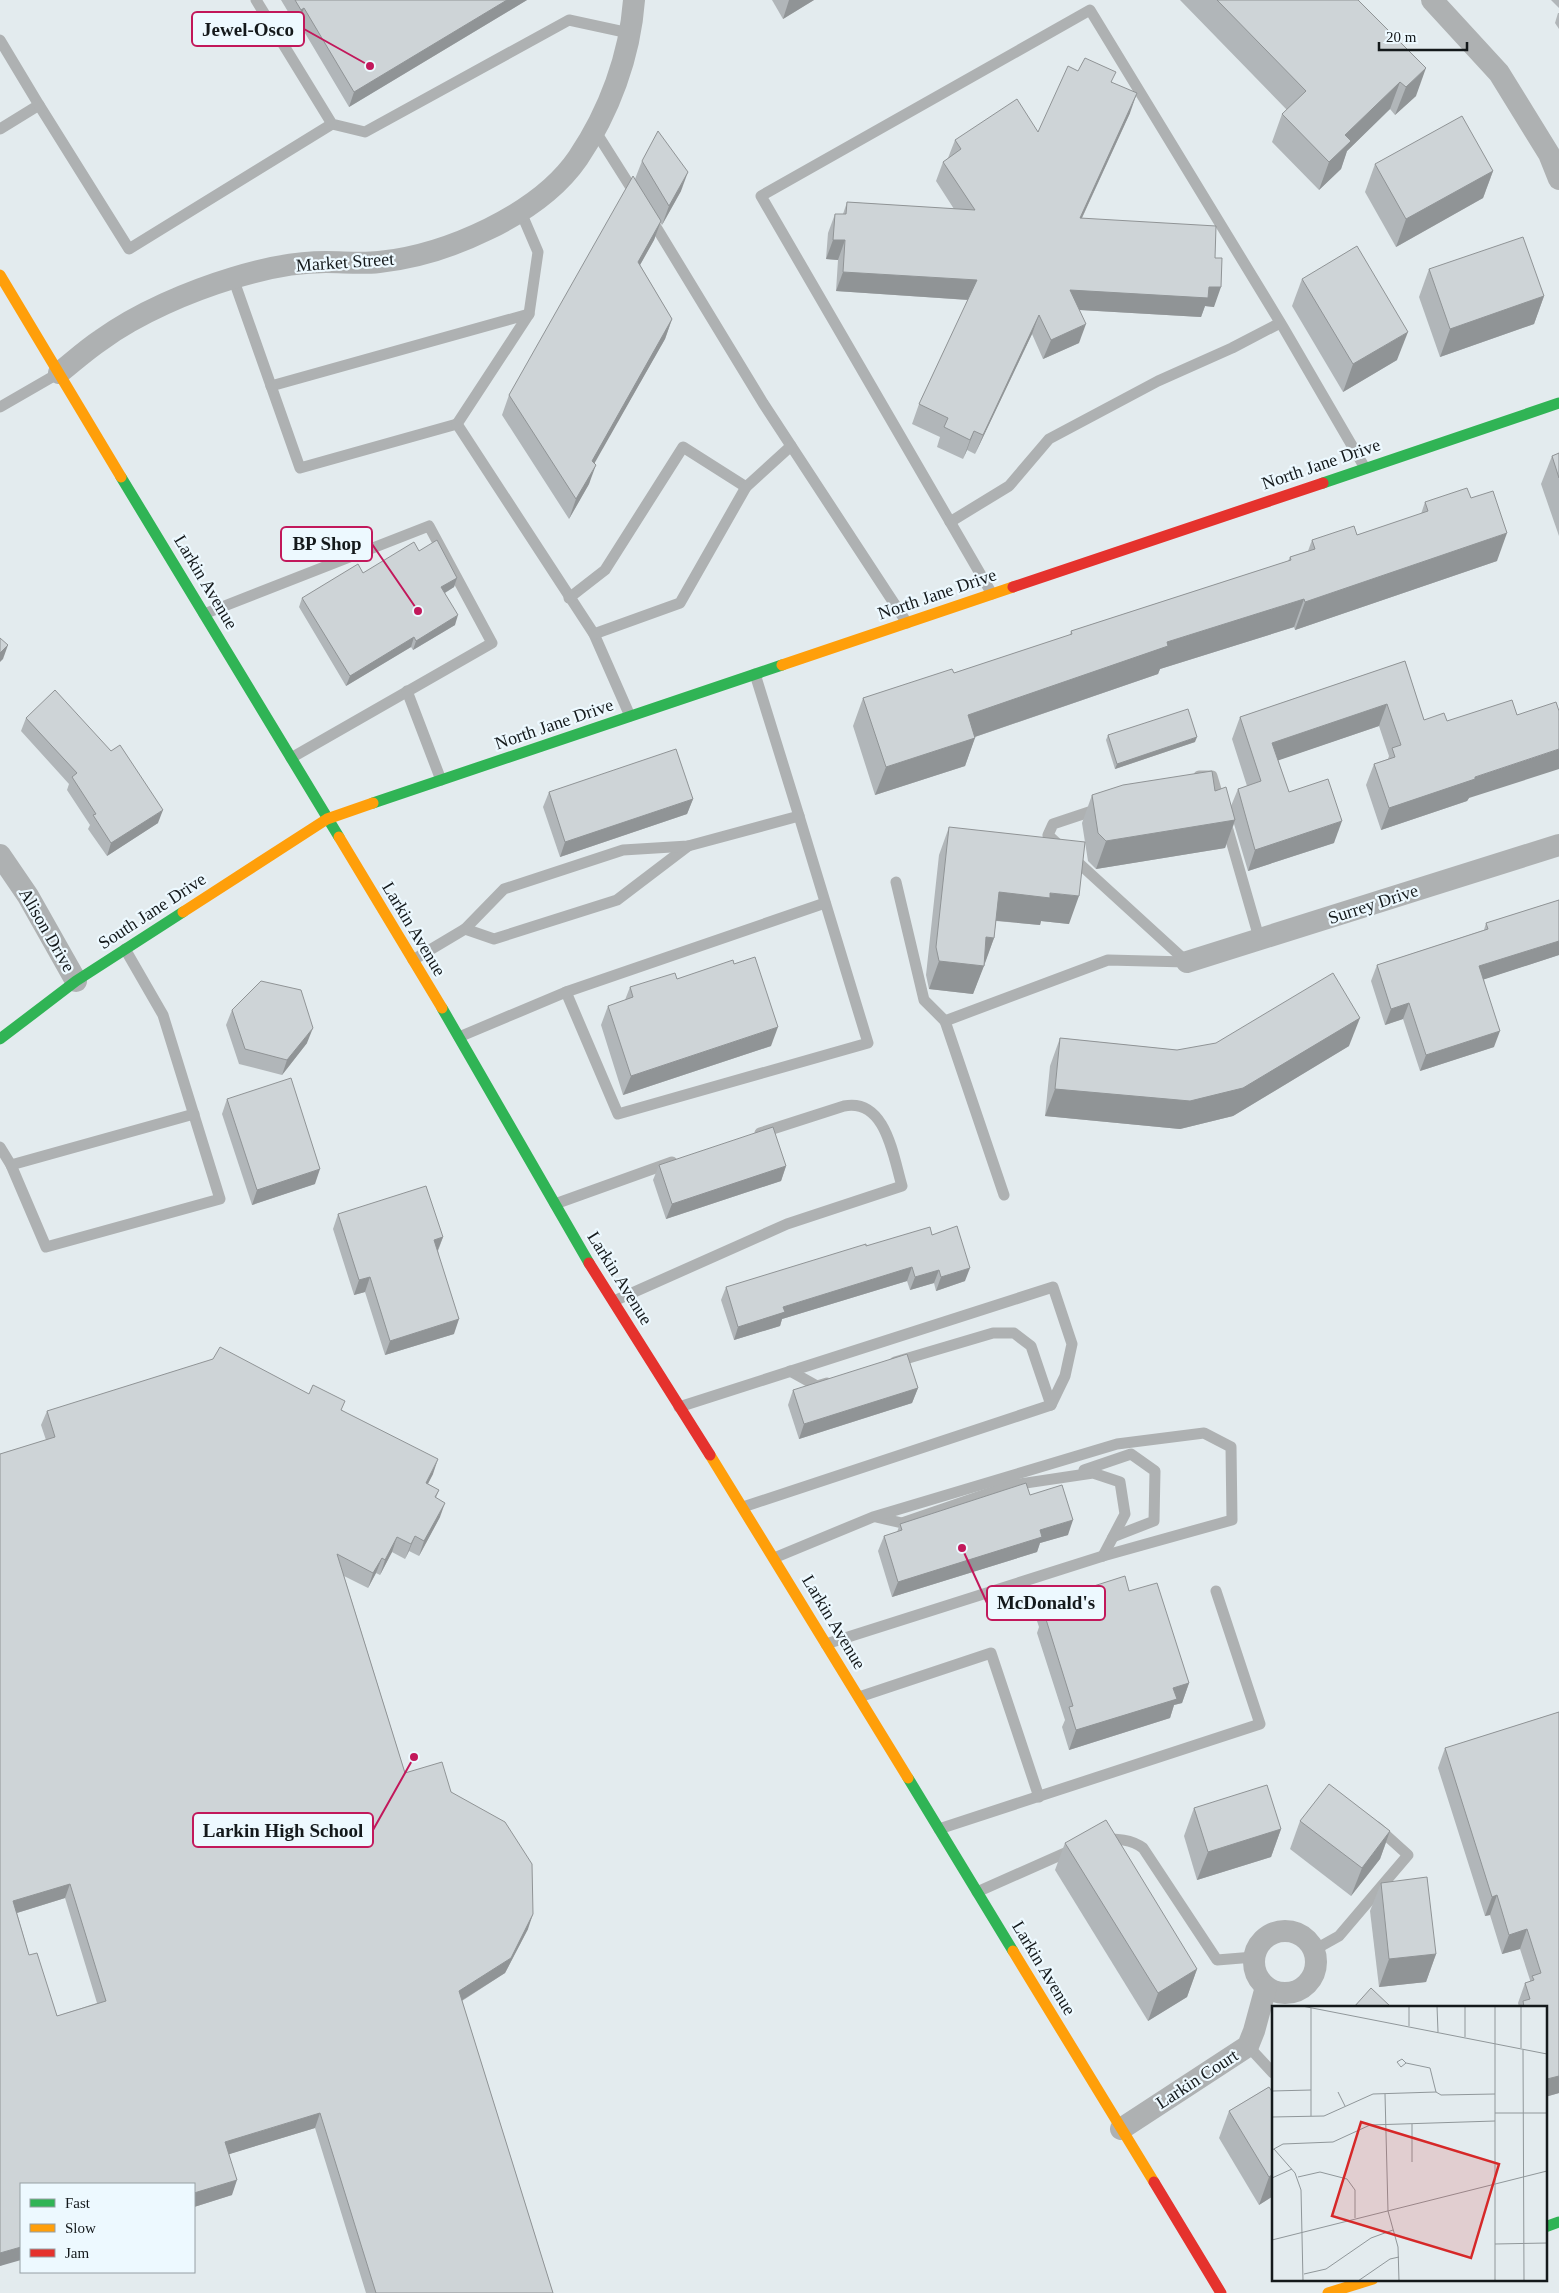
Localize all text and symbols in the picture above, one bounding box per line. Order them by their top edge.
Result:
callout: Jewel-Osco [192,12,304,46]
text: Jewel-Osco [202,19,294,40]
scale bar [1379,20,1466,52]
text: 20 m [1386,29,1417,45]
street label: Market Street [295,249,395,275]
street label: North Jane Drive [1259,434,1383,494]
callout: BP Shop [281,527,372,561]
street label: Larkin Avenue [170,531,242,633]
text: BP Shop [292,533,362,554]
street label: North Jane Drive [875,564,999,624]
street label: North Jane Drive [492,694,616,754]
street label: South Jane Drive [95,869,209,953]
street label: Larkin Avenue [378,878,450,980]
street label: Surrey Drive [1325,880,1421,928]
street label: Alison Drive [15,885,79,975]
street label: Larkin Avenue [583,1228,657,1328]
street label: Larkin Avenue [798,1571,870,1673]
callout: McDonald's [987,1586,1105,1620]
text: McDonald's [997,1592,1095,1613]
callout: Larkin High School [193,1813,373,1847]
text: Larkin High School [203,1820,363,1841]
street label: Larkin Avenue [1008,1917,1080,2019]
inset map [1272,2006,1546,2280]
street label: Larkin Court [1152,2045,1242,2113]
legend [20,2183,195,2273]
text: Fast [65,2195,91,2211]
text: Slow [65,2220,96,2236]
text: Jam [65,2245,89,2261]

